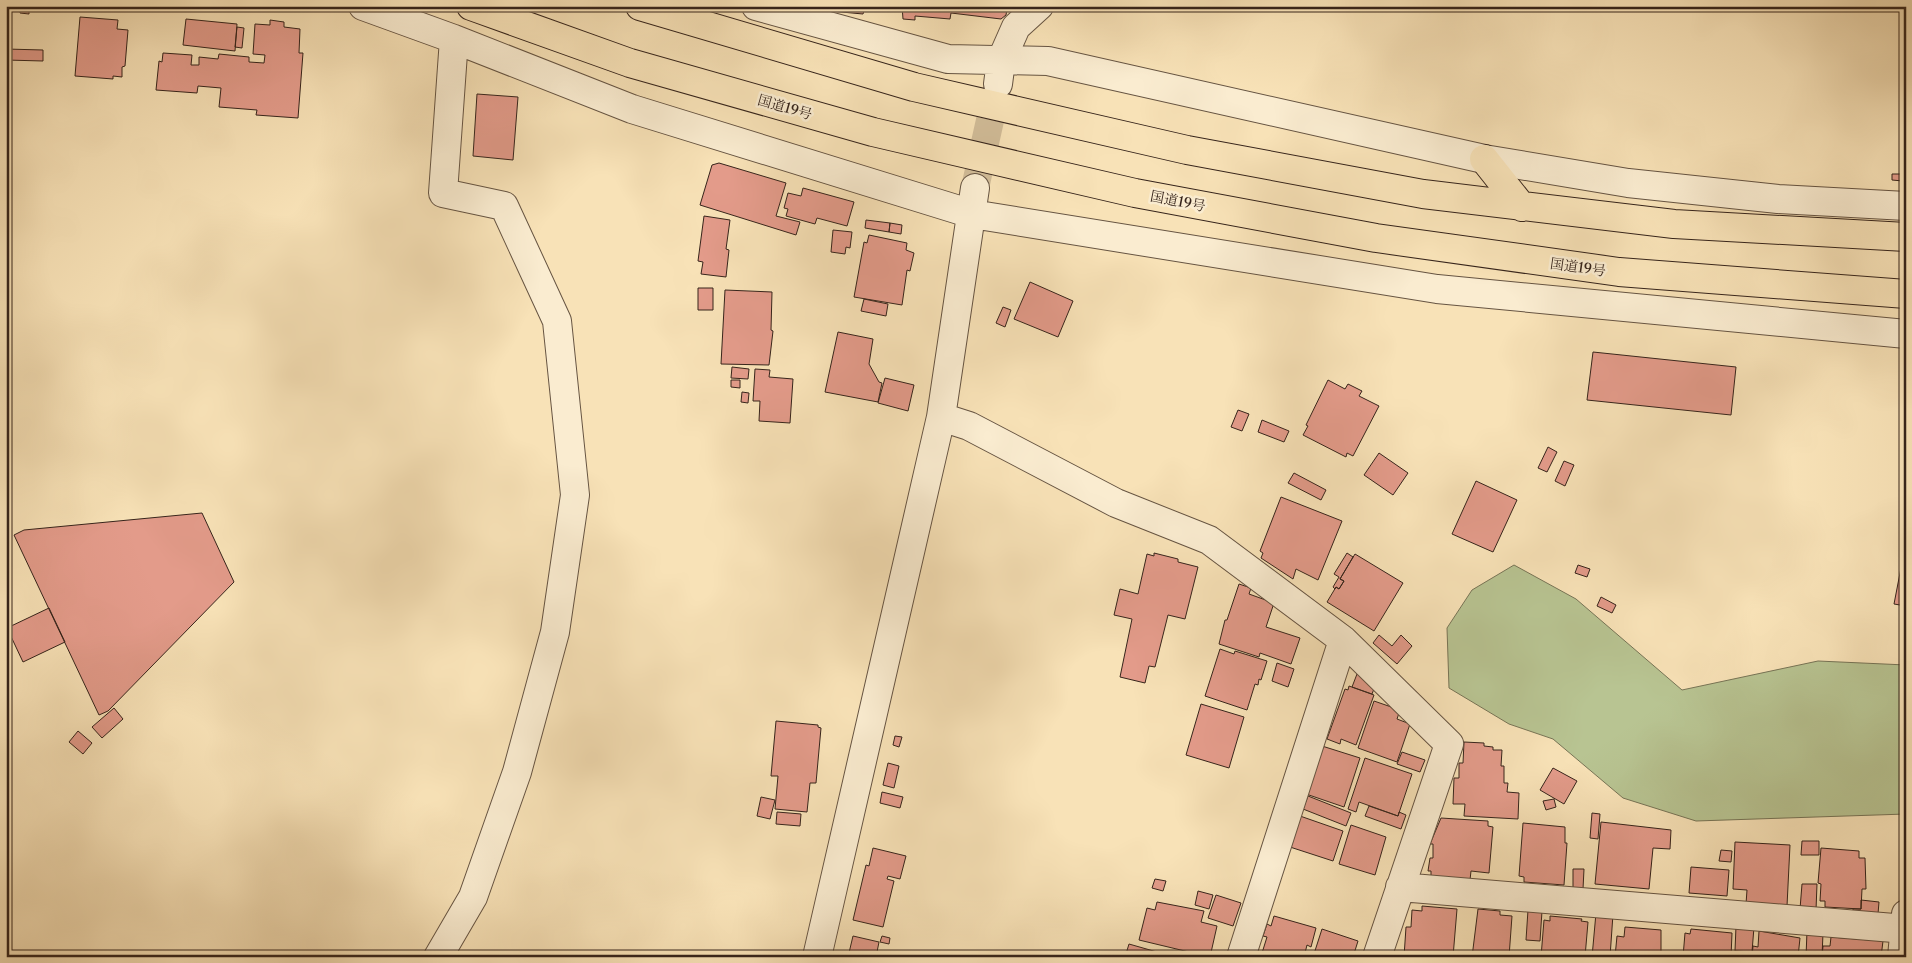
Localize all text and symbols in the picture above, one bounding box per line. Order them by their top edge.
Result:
street label: 国道19号 [756,91,814,123]
street label: 国道19号 [1149,187,1207,215]
street label: 国道19号 [1549,254,1607,280]

